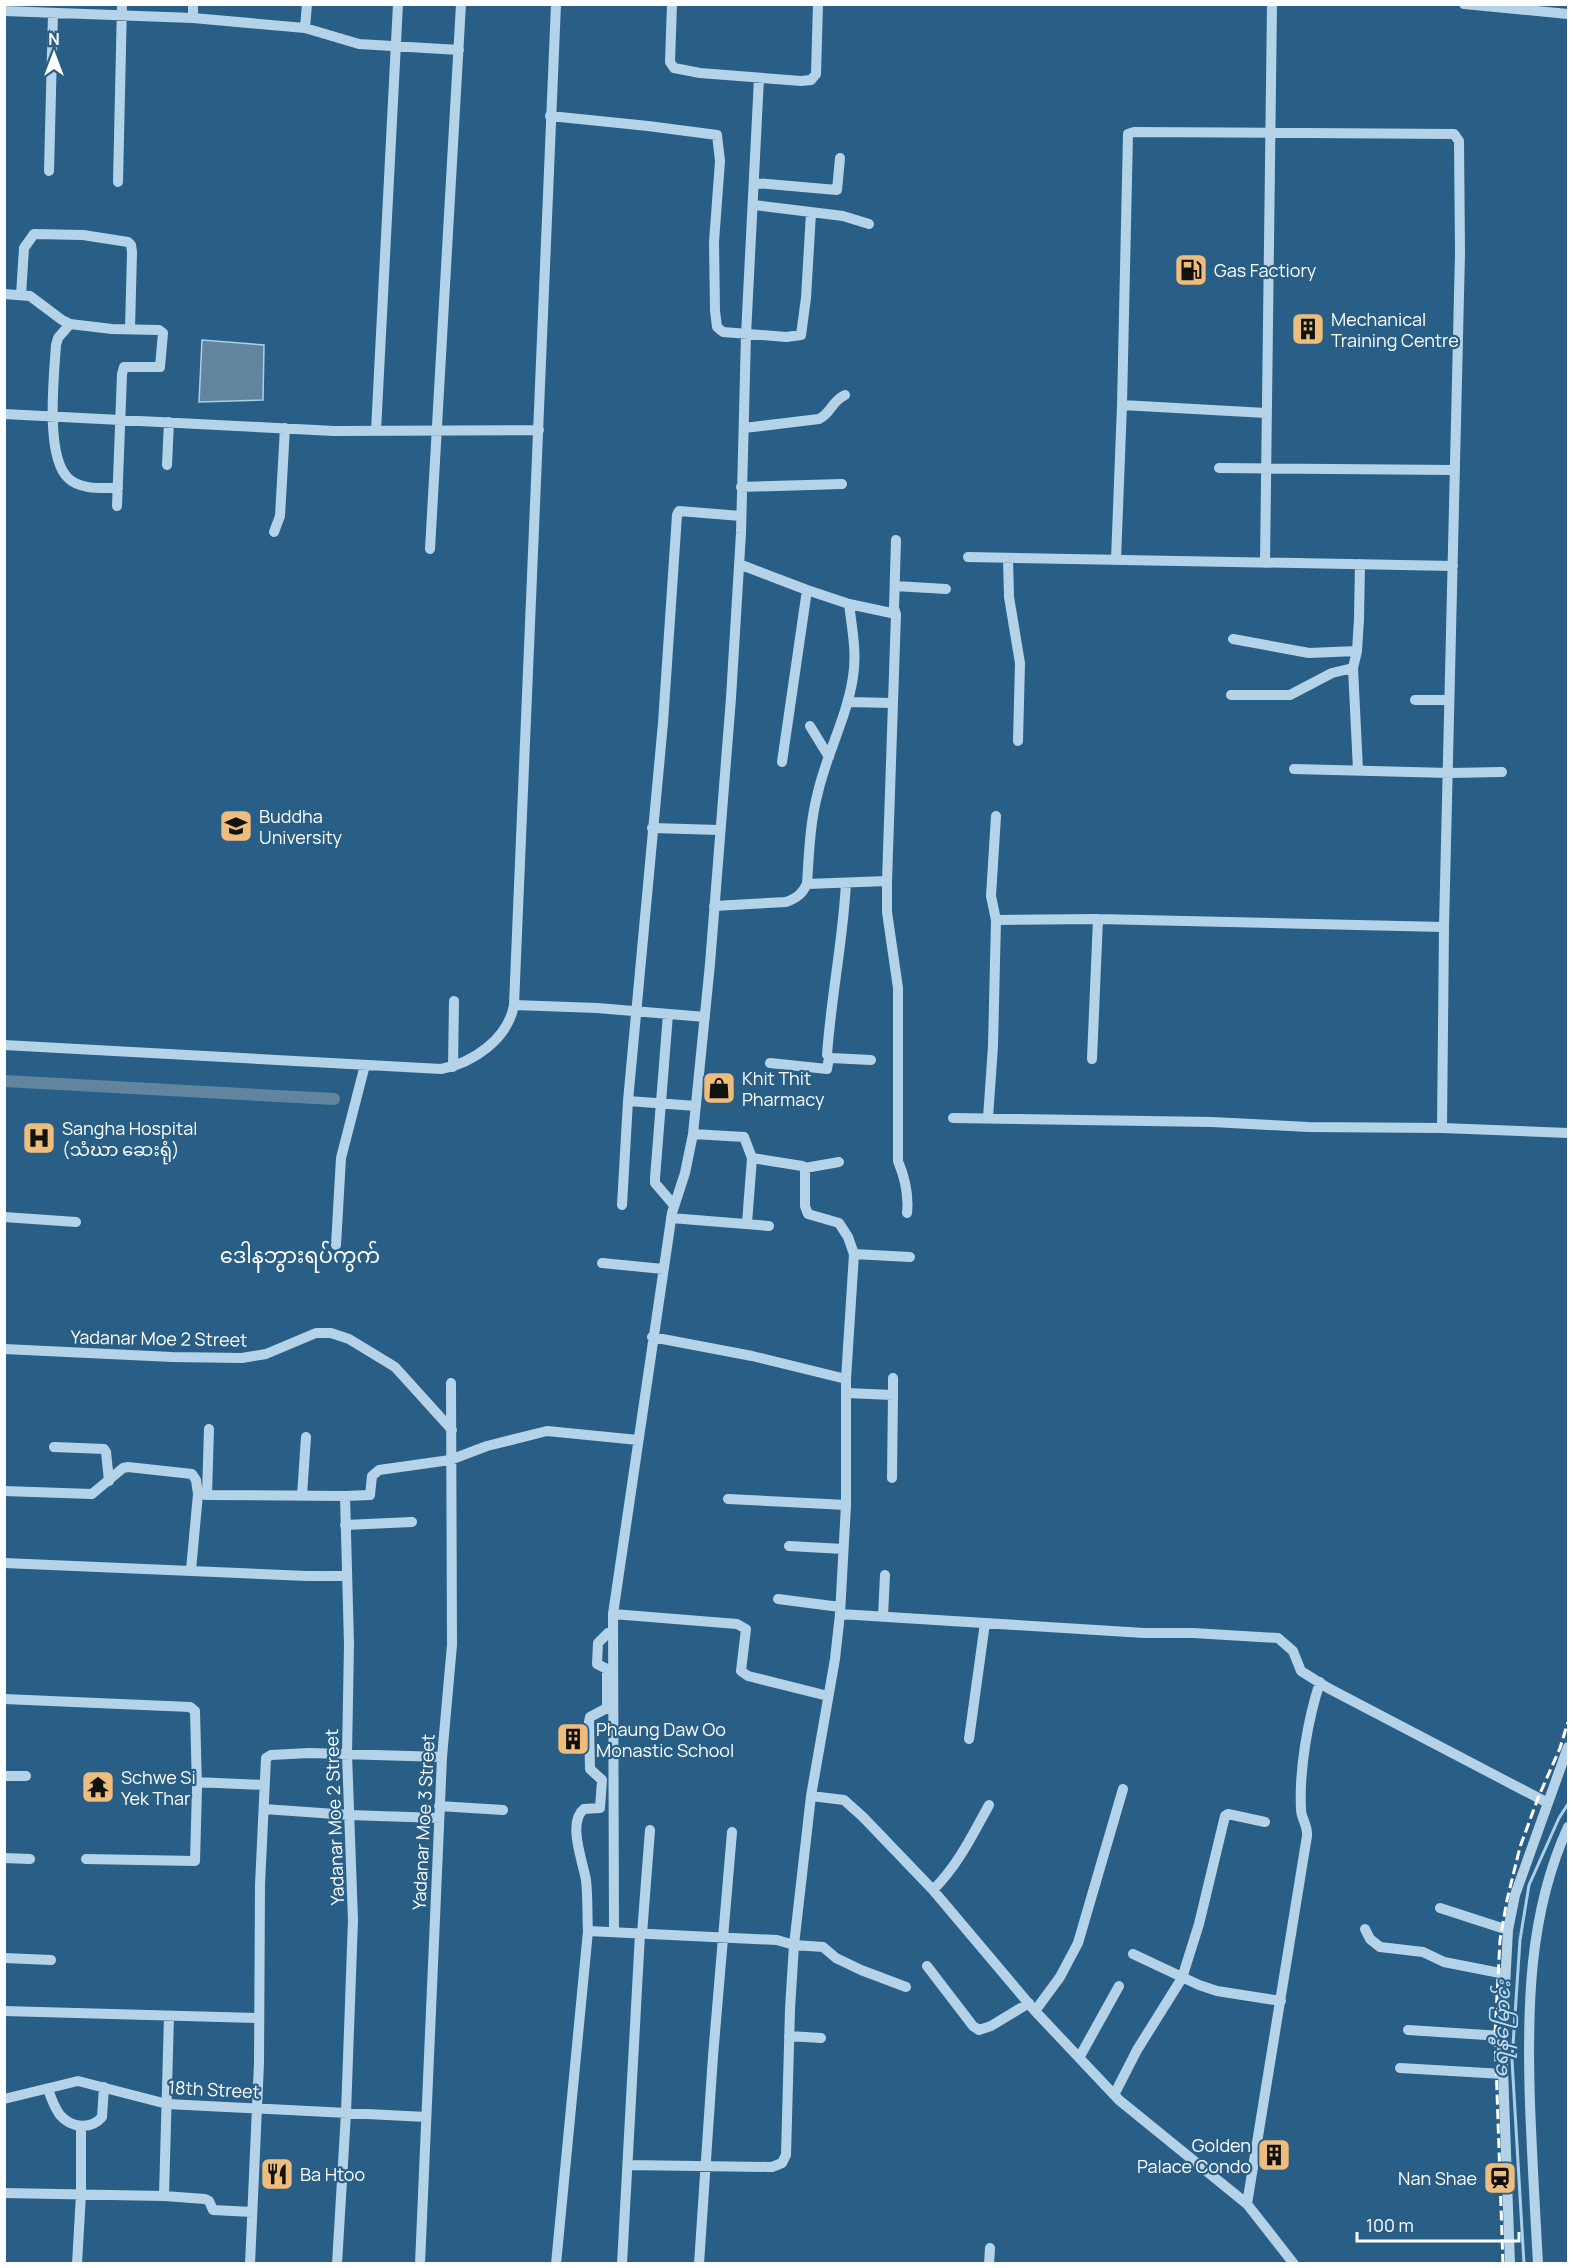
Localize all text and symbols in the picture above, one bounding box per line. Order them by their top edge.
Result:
north arrow [24,24,84,84]
text: N [48,28,60,50]
fuel station icon: Gas Factiory [1173,252,1209,288]
place label: Gas Factiory [1214,258,1317,282]
place label: Mechanical Training Centre [1331,307,1459,352]
building icon: Mechanical Training Centre [1290,311,1326,347]
place label: Buddha University [259,804,343,849]
school or university icon: Buddha University [218,808,254,844]
place label: Khit Thit Pharmacy [742,1066,825,1111]
shop icon: Khit Thit Pharmacy [701,1070,737,1106]
place label: Sangha Hospital (သံဃာ ဆေးရုံ) [62,1116,197,1165]
hospital icon: Sangha Hospital (သံဃာ ဆေးရုံ) [21,1120,57,1156]
district label: ဒေါနဘွားရပ်ကွက် [220,1240,380,1273]
street label: Yadanar Moe 2 Street [70,1324,248,1352]
place label: Phaung Daw Oo Monastic School [596,1717,734,1762]
building icon: Phaung Daw Oo Monastic School [555,1721,591,1757]
street label: Yadanar Moe 2 Street [319,1728,349,1906]
street label: Yadanar Moe 3 Street [406,1733,440,1911]
place label: Schwe Si Yek Thar [121,1765,196,1810]
temple icon: Schwe Si Yek Thar [80,1769,116,1805]
water label: ရေနီမြောင်း [1486,1979,1520,2078]
street label: 18th Street [168,2075,260,2103]
place label: Golden Palace Condo [1137,2133,1251,2178]
building icon: Golden Palace Condo [1256,2137,1292,2173]
restaurant icon: Ba Htoo [259,2156,295,2192]
station icon: Nan Shae [1482,2160,1518,2196]
place label: Ba Htoo [300,2162,365,2186]
place label: Nan Shae [1398,2166,1477,2190]
scale bar [1357,2205,1519,2243]
text: 100 m [1366,2213,1414,2237]

